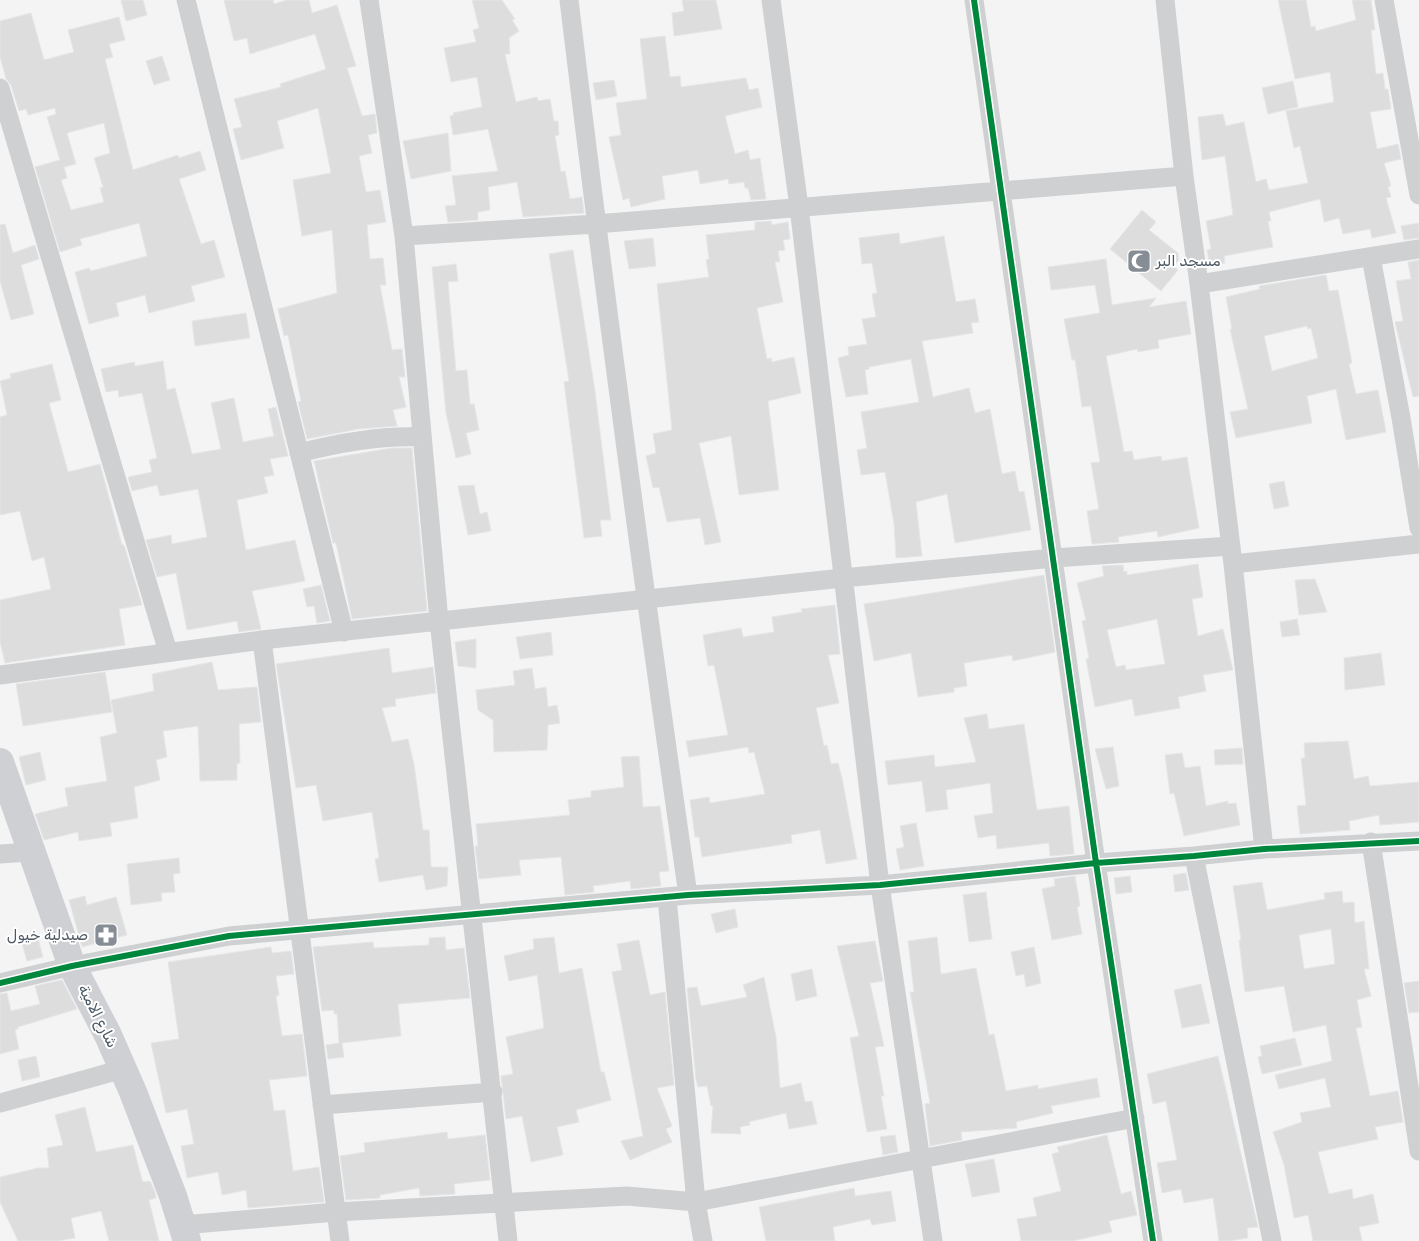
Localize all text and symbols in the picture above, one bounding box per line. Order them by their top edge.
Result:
mosque icon: مسجد البر [1126,248,1152,274]
place label: مسجد البر [1155,252,1221,270]
pharmacy icon: صيدلية خيول [93,922,119,948]
place label: صيدلية خيول [7,926,88,944]
street label: شارع الامية [73,981,122,1051]

